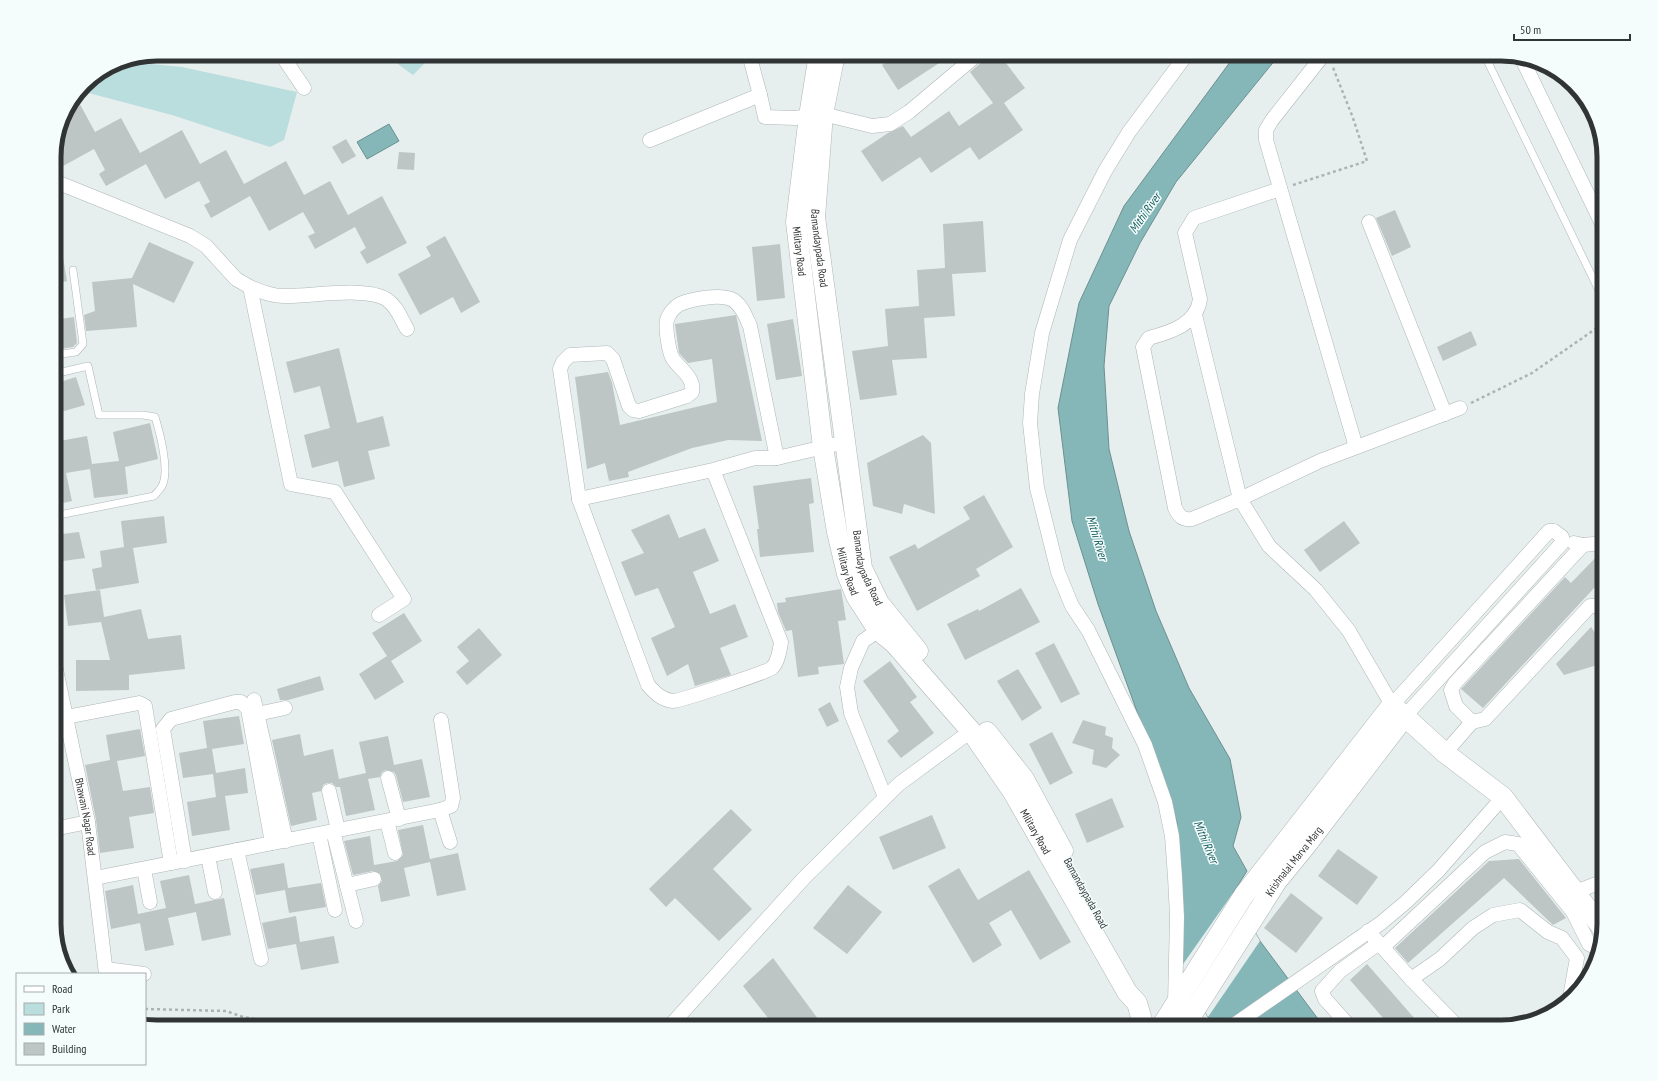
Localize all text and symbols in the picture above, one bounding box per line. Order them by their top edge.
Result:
scale bar [1514,16,1630,42]
text: 50 m [1520,22,1541,37]
water label: Mithi River [1125,188,1165,236]
street label: Bamandaypada Road [808,209,831,288]
street label: Military Road [790,226,809,277]
water label: Mithi River [1084,514,1112,563]
street label: Bamandaypada Road [850,529,886,608]
street label: Military Road [834,546,862,598]
street label: Bhawani Nagar Road [72,777,99,857]
street label: Military Road [1017,807,1054,857]
water label: Mithi River [1191,818,1223,867]
street label: Krishnalal Marva Marg [1262,823,1325,899]
street label: Bamandaypada Road [1061,855,1111,931]
legend [16,973,146,1065]
text: Road [52,981,72,996]
text: Park [52,1001,70,1016]
text: Water [52,1021,77,1036]
text: Building [52,1041,87,1056]

